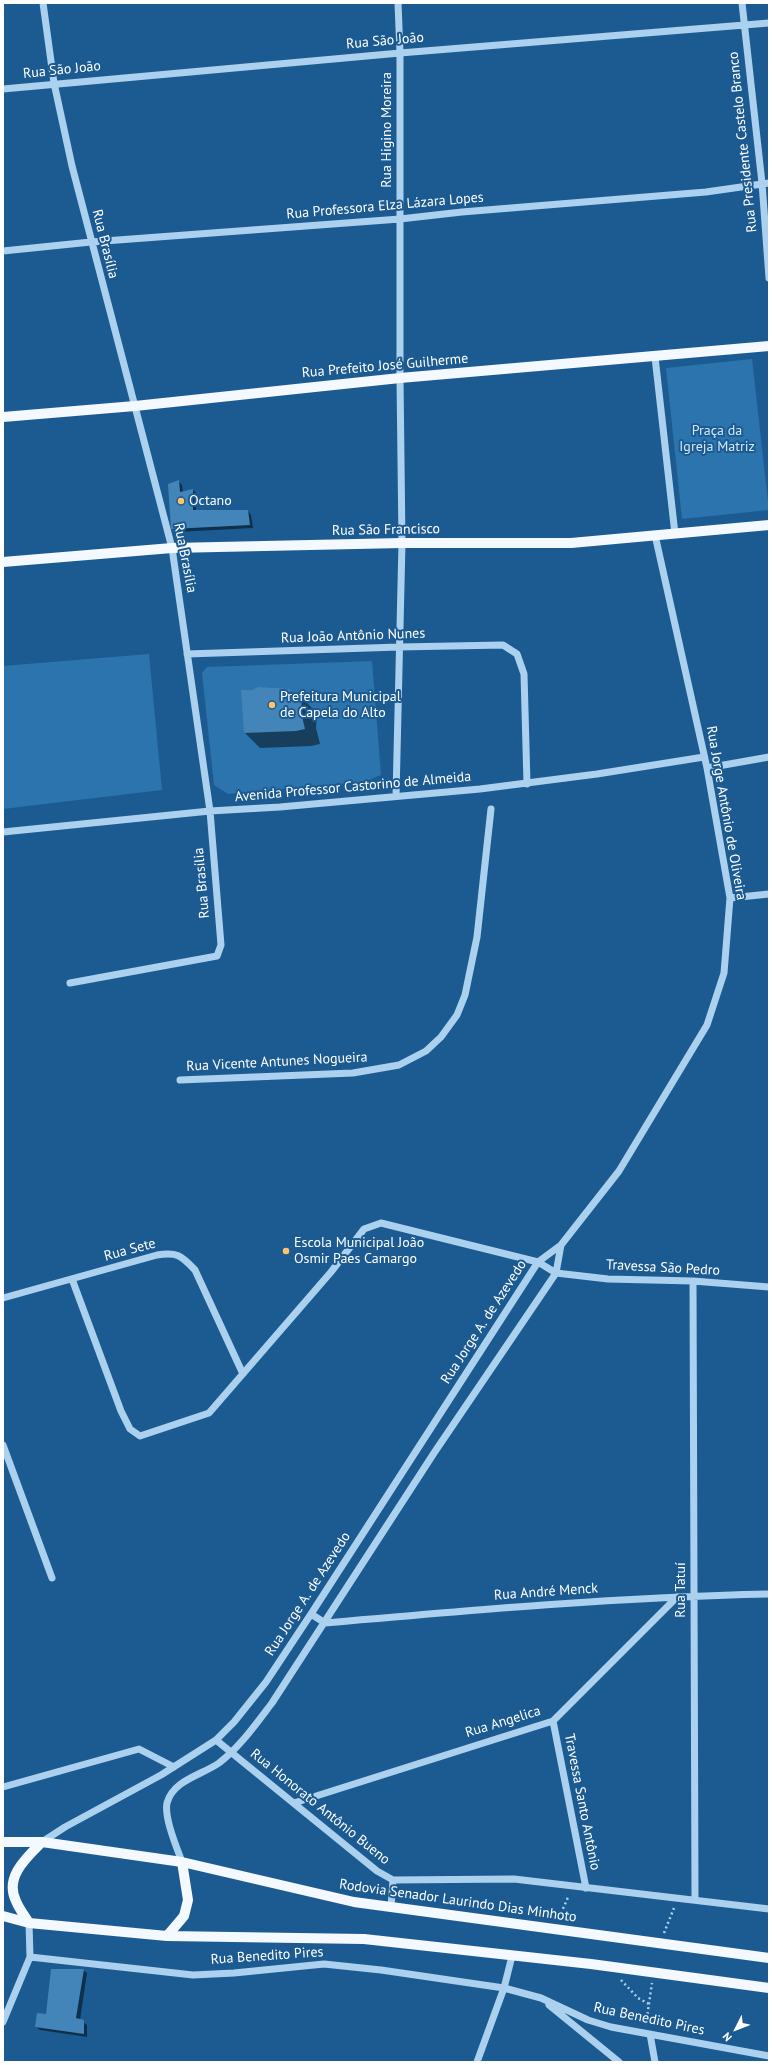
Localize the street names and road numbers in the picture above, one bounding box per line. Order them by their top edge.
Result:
street label: Rua São João [345,29,425,53]
street label: Rua Presidente Castelo Branco [725,51,761,233]
street label: Rua São João [22,58,102,82]
street label: Rua Higino Moreira [379,72,395,188]
street label: Rua Professora Elza Lázara Lopes [286,189,484,223]
street label: Rua Brasília [88,208,122,280]
street label: Rua Prefeito José Guilherme [301,350,469,382]
street label: Rua São Francisco [332,521,440,539]
street label: Rua Brasília [170,522,200,594]
street label: Rua João Antônio Nunes [281,625,425,647]
street label: Rua Jorge Antônio de Oliveira [702,725,750,901]
street label: Avenida Professor Castorino de Almeida [234,768,472,806]
street label: Rua Brasília [191,847,213,919]
street label: Rua Vicente Antunes Nogueira [186,1049,368,1075]
street label: Rua Sete [102,1235,158,1265]
street label: Rua Jorge A. de Azevedo [438,1257,530,1387]
street label: Travessa São Pedro [606,1257,720,1279]
street label: Rua Jorge A. de Azevedo [262,1529,354,1659]
street label: Rua Tatuí [673,1562,689,1618]
street label: Rua André Menck [493,1580,599,1604]
street label: Rua Angelica [463,1703,543,1741]
street label: Travessa Santo Antônio [561,1732,603,1872]
street label: Rua Honorato Antônio Bueno [247,1746,393,1868]
street label: Rodovia Senador Laurindo Dias Minhoto [338,1876,578,1926]
street label: Rua Benedito Pires [210,1944,324,1968]
street label: Rua Benedito Pires [592,1999,706,2039]

